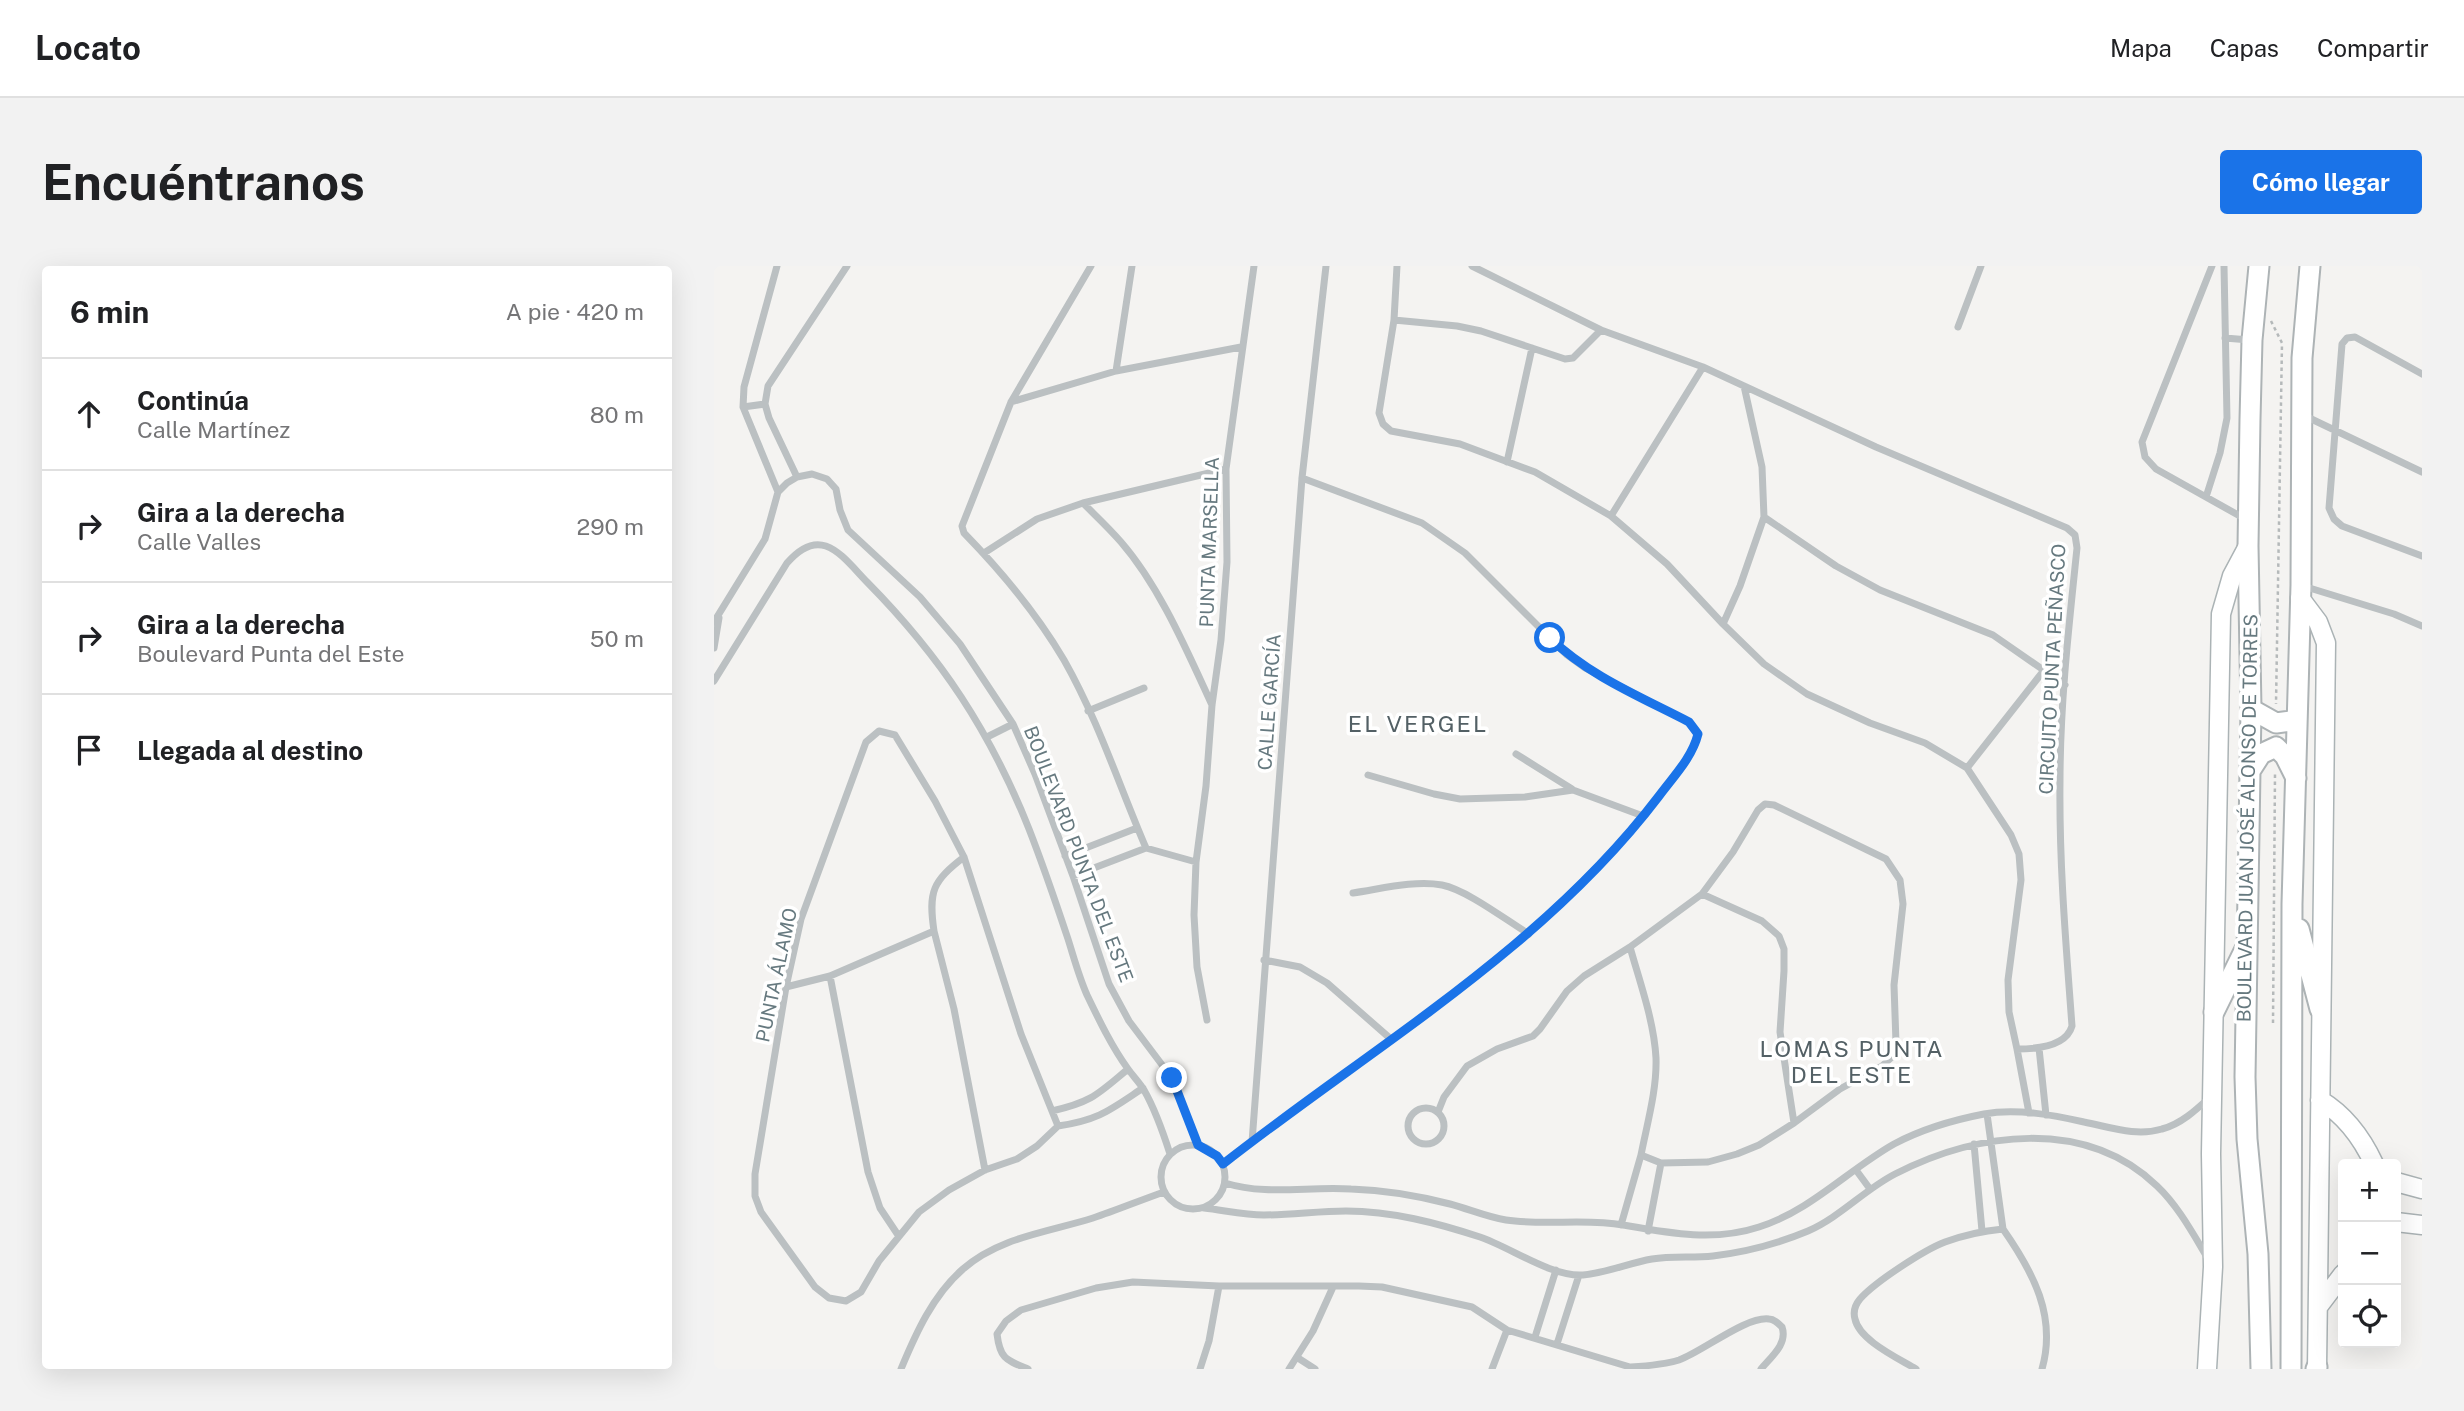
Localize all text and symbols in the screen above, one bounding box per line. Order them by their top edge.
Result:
text: Locato [35,29,141,67]
text: Mapa [2110,34,2172,62]
text: Capas [2210,34,2279,62]
text: Compartir [2317,34,2429,62]
button: Cómo llegar [2220,150,2422,214]
text: Encuéntranos [42,153,365,211]
text: 6 min [70,294,149,330]
text: A pie · 420 m [506,298,644,325]
text: Continúa [137,385,249,416]
icon: ahead [70,395,108,433]
text: 80 m [590,401,644,428]
text: Calle Martínez [137,416,290,443]
street label: PUNTA MARSELLA [1195,456,1223,628]
text: Gira a la derecha [137,497,345,528]
icon: right [70,507,108,545]
text: 290 m [577,513,644,540]
text: Calle Valles [137,528,261,555]
street label: CIRCUITO PUNTA PEÑASCO [2034,543,2070,795]
text: Gira a la derecha [137,609,345,640]
street label: BOULEVARD JUAN JOSÉ ALONSO DE TORRES [2232,614,2262,1022]
icon: right [70,619,108,657]
route start [1534,622,1565,653]
text: 50 m [590,625,644,652]
street label: CALLE GARCÍA [1253,633,1285,771]
text: Boulevard Punta del Este [137,640,404,667]
district label: EL VERGEL [1348,710,1488,737]
street label: BOULEVARD PUNTA DEL ESTE [1020,723,1138,985]
icon: arrive [70,731,108,769]
text: Llegada al destino [137,735,363,766]
street label: PUNTA ÁLAMO [751,906,801,1044]
district label: LOMAS PUNTA DEL ESTE [1759,1035,1945,1088]
route end [1156,1062,1187,1093]
map controls [2338,1159,2401,1348]
button: + [2338,1159,2401,1222]
button: − [2338,1222,2401,1285]
button: locate [2338,1285,2401,1348]

